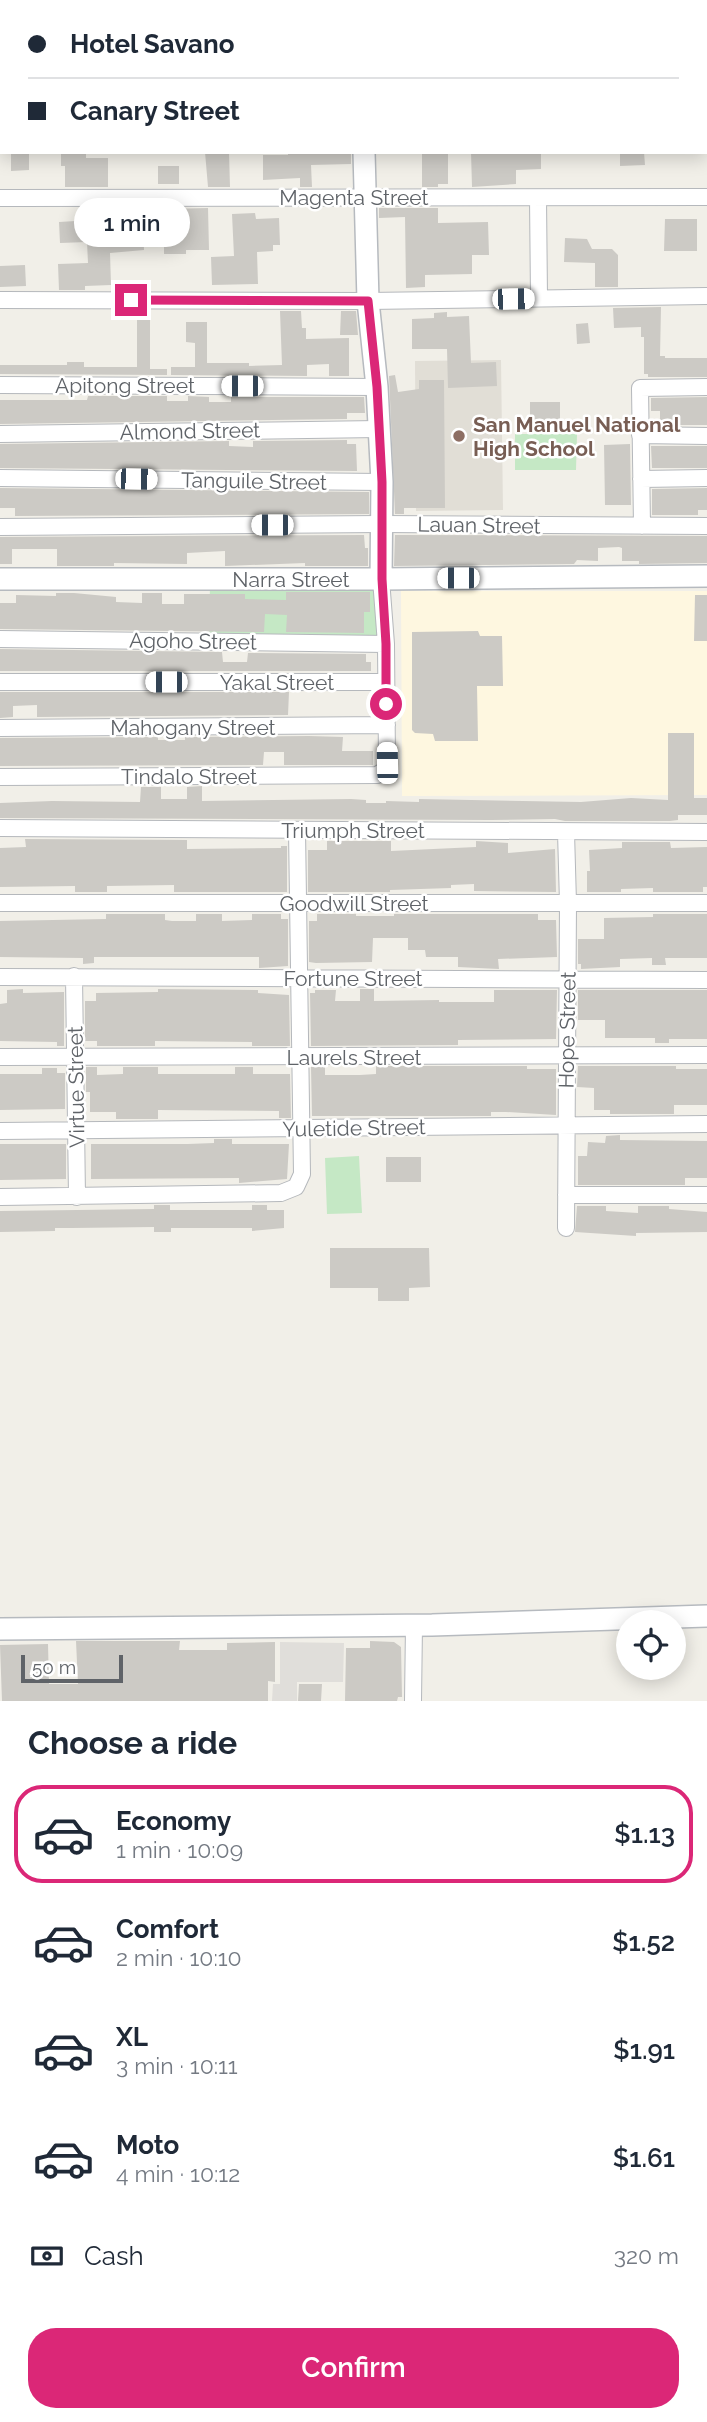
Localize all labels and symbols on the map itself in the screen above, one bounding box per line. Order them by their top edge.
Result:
street label: Magenta Street [279,185,429,210]
callout: 1 min [73,198,189,247]
route end [115,284,147,316]
car [492,288,535,310]
street label: Apitong Street [55,373,195,398]
car [222,376,264,397]
place label: San Manuel National High School [473,412,681,461]
street label: Almond Street [119,417,261,445]
marker: San Manuel National High School [451,428,467,444]
street label: Tanguile Street [181,467,327,495]
car [115,468,158,490]
street label: Lauan Street [417,511,541,539]
car [252,515,294,536]
street label: Narra Street [232,567,350,592]
car [438,568,480,589]
street label: Agoho Street [129,627,257,655]
street label: Yakal Street [220,670,334,695]
car [146,672,188,693]
route start [370,688,402,720]
street label: Mahogany Street [110,715,276,740]
car [377,742,398,784]
street label: Tindalo Street [121,764,257,789]
street label: Triumph Street [281,818,425,843]
street label: Goodwill Street [279,891,429,916]
street label: Fortune Street [283,966,423,991]
street label: Hope Street [553,971,581,1089]
street label: Virtue Street [62,1026,90,1148]
street label: Laurels Street [287,1045,421,1070]
street label: Yuletide Street [282,1114,426,1142]
scale bar [21,1652,122,1684]

